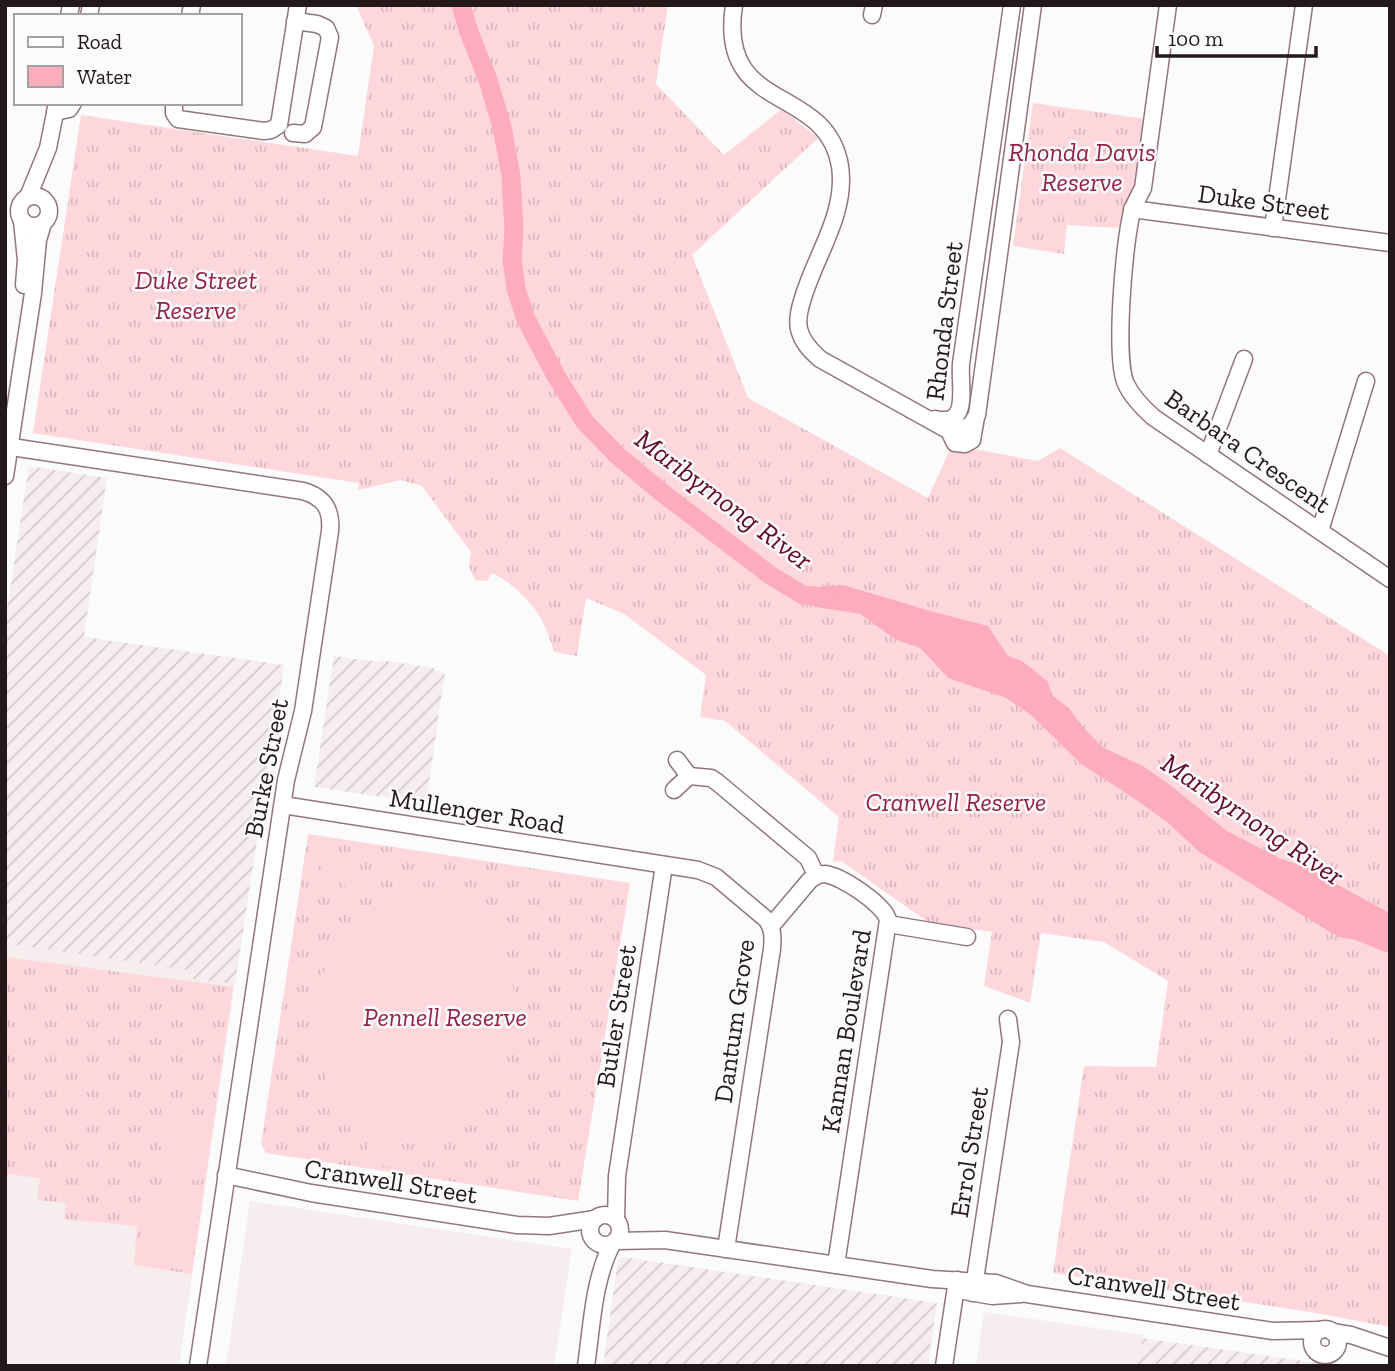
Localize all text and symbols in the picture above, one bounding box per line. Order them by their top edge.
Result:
legend [14,14,242,105]
scale bar [1157,14,1316,58]
text: 100 m [1168,26,1223,51]
text: Road [77,29,123,54]
text: Water [77,64,132,89]
park label: Rhonda Davis Reserve [1008,136,1156,198]
street label: Duke Street [1196,177,1332,227]
street label: Rhonda Street [918,239,970,402]
park label: Duke Street Reserve [135,264,257,326]
street label: Barbara Crescent [1159,382,1337,520]
water label: Maribyrnong River [629,422,819,577]
street label: Burke Street [237,696,295,840]
water label: Maribyrnong River [1155,746,1350,893]
street label: Mullenger Road [387,781,567,841]
park label: Cranwell Reserve [866,786,1046,818]
street label: Kannan Boulevard [814,927,878,1135]
street label: Dantum Grove [707,937,761,1105]
street label: Butler Street [589,942,643,1090]
park label: Pennell Reserve [363,1001,527,1033]
street label: Errol Street [943,1084,995,1220]
street label: Cranwell Street [302,1152,480,1211]
street label: Cranwell Street [1065,1259,1243,1318]

